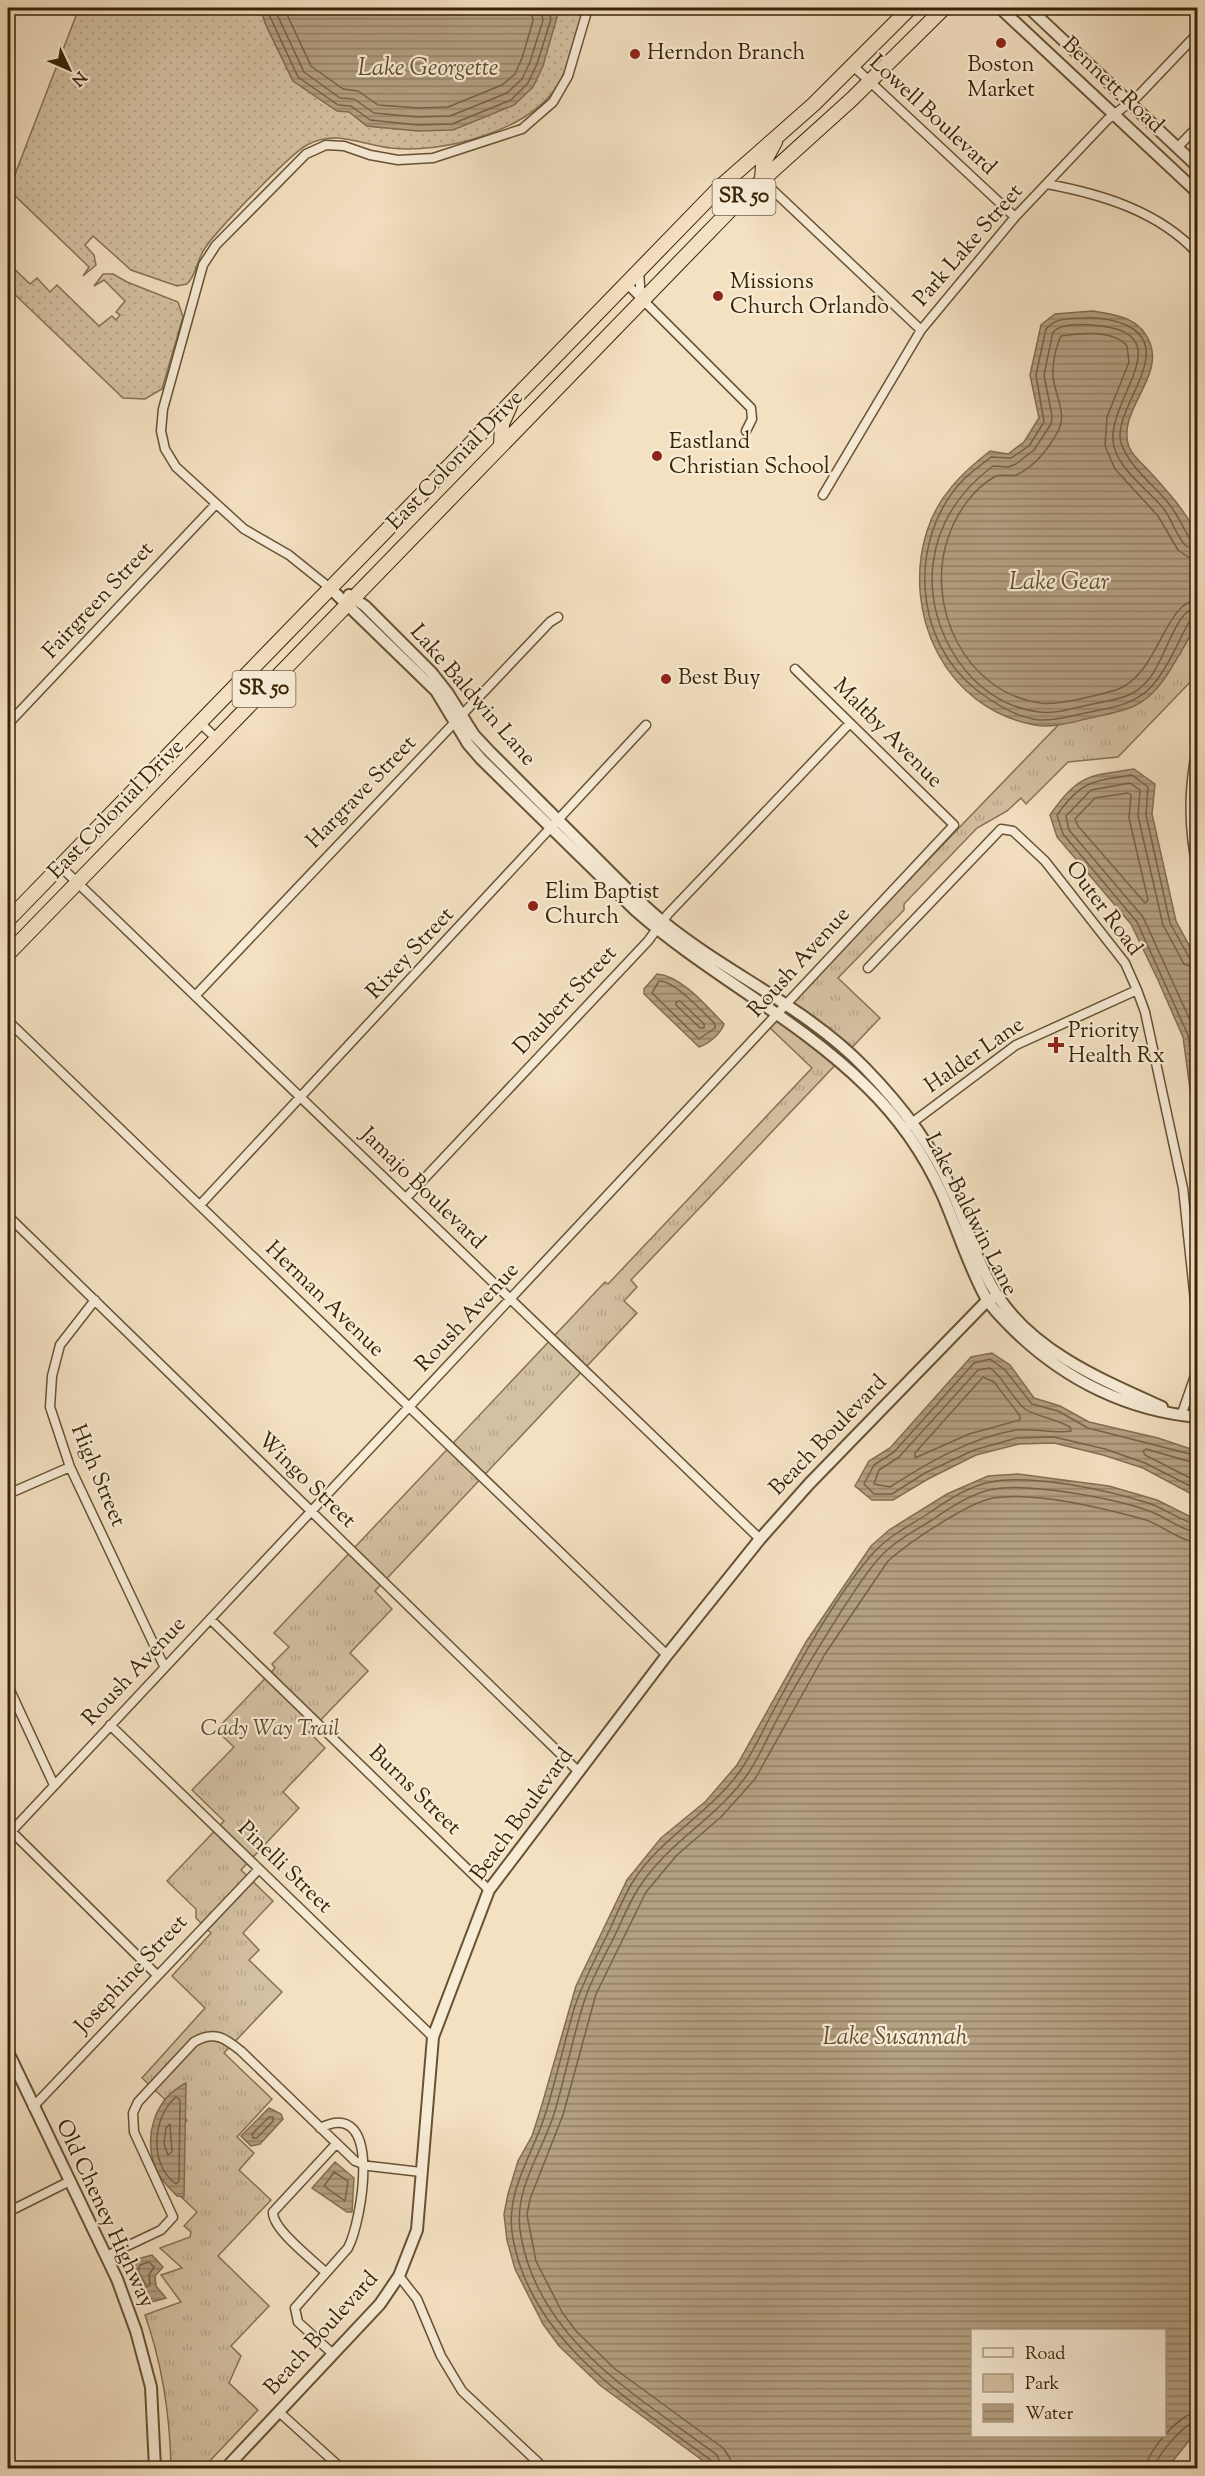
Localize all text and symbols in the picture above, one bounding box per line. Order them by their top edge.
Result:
street label: Bennett Road [1054,30,1170,142]
marker: Boston Market [994,36,1008,50]
place label: Herndon Branch [647,38,805,70]
north arrow [39,39,99,99]
marker: Herndon Branch [628,47,642,61]
street label: Lowell Boulevard [861,48,1003,184]
place label: Boston Market [967,50,1035,107]
water label: Lake Georgette [358,52,498,86]
text: N [65,65,91,90]
street label: Park Lake Street [907,177,1032,314]
road number: SR 50 [712,179,776,215]
place label: Missions Church Orlando [730,267,889,324]
marker: Missions Church Orlando [711,289,725,303]
street label: East Colonial Drive [380,384,532,538]
place label: Eastland Christian School [669,427,830,484]
marker: Eastland Christian School [650,449,664,463]
street label: Fairgreen Street [36,535,162,667]
water label: Lake Gear [1009,566,1110,600]
street label: Lake Baldwin Lane [401,618,543,774]
place label: Best Buy [678,663,761,695]
road number: SR 50 [232,671,296,707]
marker: Best Buy [659,672,673,686]
street label: Maltby Avenue [825,672,949,796]
street label: Hargrave Street [299,729,425,857]
street label: East Colonial Drive [41,733,193,887]
street label: Outer Road [1057,855,1149,963]
place label: Elim Baptist Church [545,877,660,934]
marker: Elim Baptist Church [526,899,540,913]
street label: Rixey Street [360,900,463,1007]
street label: Roush Avenue [741,900,859,1026]
street label: Daubert Street [507,939,626,1063]
street label: Halder Lane [919,1010,1031,1102]
place label: Priority Health Rx [1068,1016,1165,1073]
marker: Priority Health Rx [1049,1038,1063,1052]
street label: Jamajo Boulevard [351,1120,492,1257]
street label: Lake Baldwin Lane [915,1128,1025,1302]
street label: Herman Avenue [257,1235,391,1365]
street label: Roush Avenue [409,1256,527,1380]
street label: Beach Boulevard [763,1368,895,1504]
street label: High Street [61,1420,133,1533]
street label: Wingo Street [249,1426,363,1537]
street label: Roush Avenue [76,1610,194,1734]
park label: Cady Way Trail [201,1714,340,1746]
street label: Burns Street [360,1739,468,1844]
street label: Beach Boulevard [464,1742,582,1888]
street label: Pinelli Street [229,1814,339,1922]
street label: Josephine Street [67,1908,196,2043]
water label: Lake Susannah [822,2021,968,2055]
street label: Old Cheney Highway [46,2114,162,2314]
street label: Beach Boulevard [257,2265,387,2403]
legend [971,2329,1166,2437]
text: Road [1025,2342,1065,2368]
text: Park [1025,2372,1060,2398]
text: Water [1025,2402,1074,2428]

